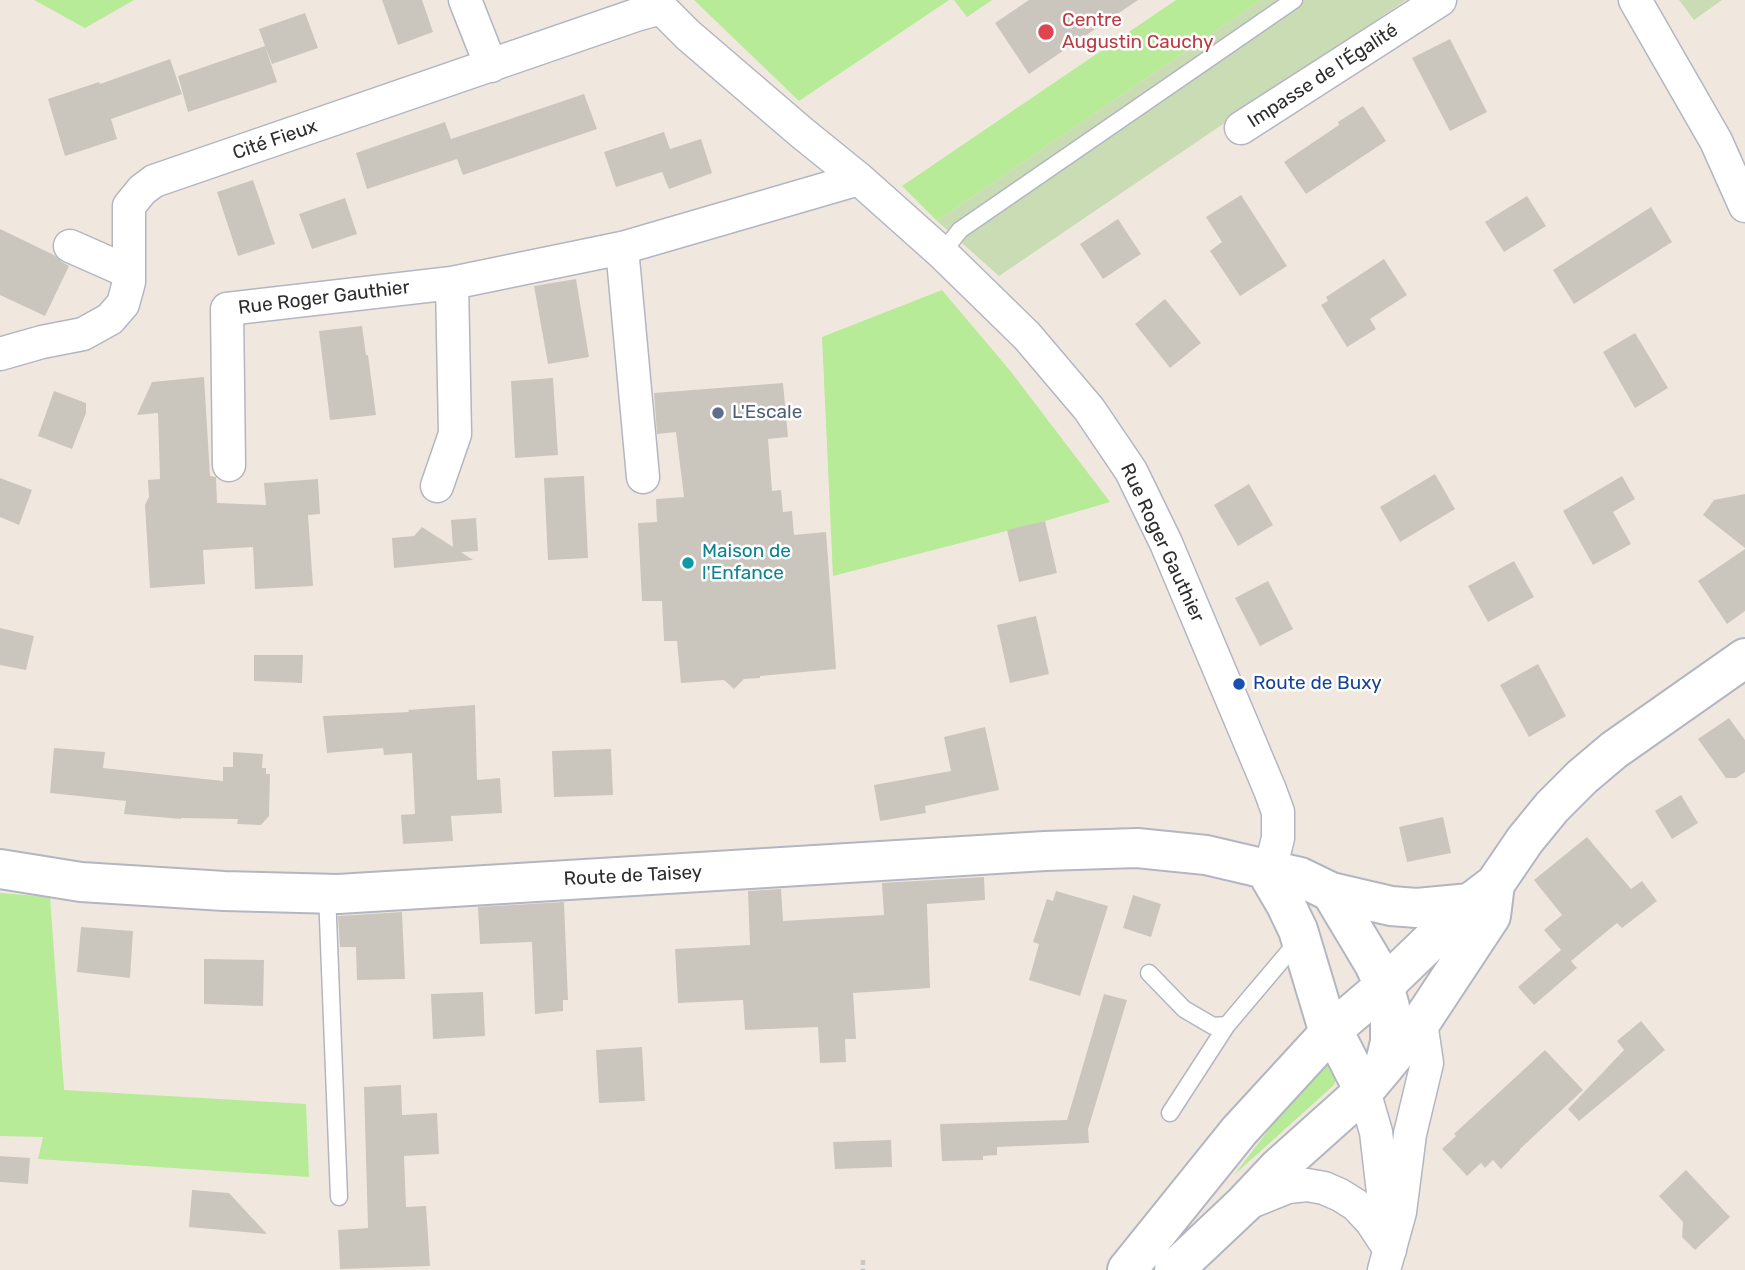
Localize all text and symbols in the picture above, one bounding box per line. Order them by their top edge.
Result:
place label: Centre Augustin Cauchy [1062,10,1214,54]
street label: Impasse de l'Égalité [1244,19,1402,133]
marker: Centre Augustin Cauchy [1036,22,1056,42]
street label: Cité Fieux [230,115,320,165]
street label: Rue Roger Gauthier [237,276,411,320]
place label: L'Escale [732,402,802,424]
marker: L'Escale [710,405,726,421]
street label: Rue Roger Gauthier [1115,460,1209,626]
place label: Maison de l'Enfance [702,541,791,585]
marker: Maison de l'Enfance [680,555,696,571]
place label: Route de Buxy [1253,673,1382,695]
marker: Route de Buxy [1231,676,1247,692]
street label: Route de Taisey [563,861,703,891]

